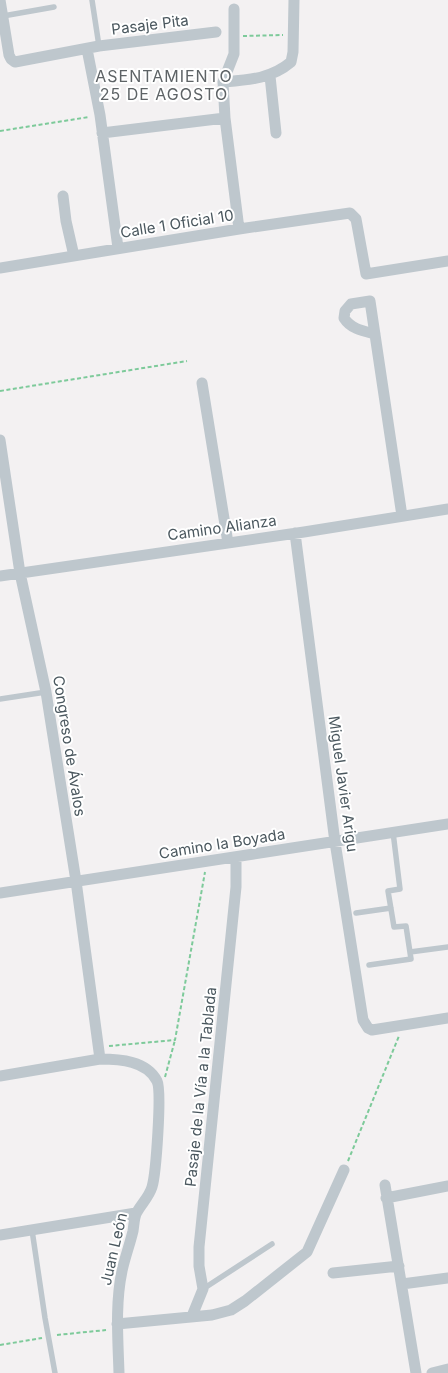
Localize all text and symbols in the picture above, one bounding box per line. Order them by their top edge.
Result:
street label: Pasaje Pita [110,10,190,39]
district label: ASENTAMIENTO 25 DE AGOSTO [95,66,233,104]
street label: Calle 1 Oficial 10 [119,205,235,242]
street label: Camino Alianza [166,510,278,545]
street label: Congreso de Ávalos [49,674,90,818]
street label: Miguel Javier Arigu [325,715,362,853]
street label: Camino la Boyada [158,824,286,863]
street label: Pasaje de la Vía a la Tablada [181,986,220,1188]
street label: Juan León [96,1211,131,1287]

